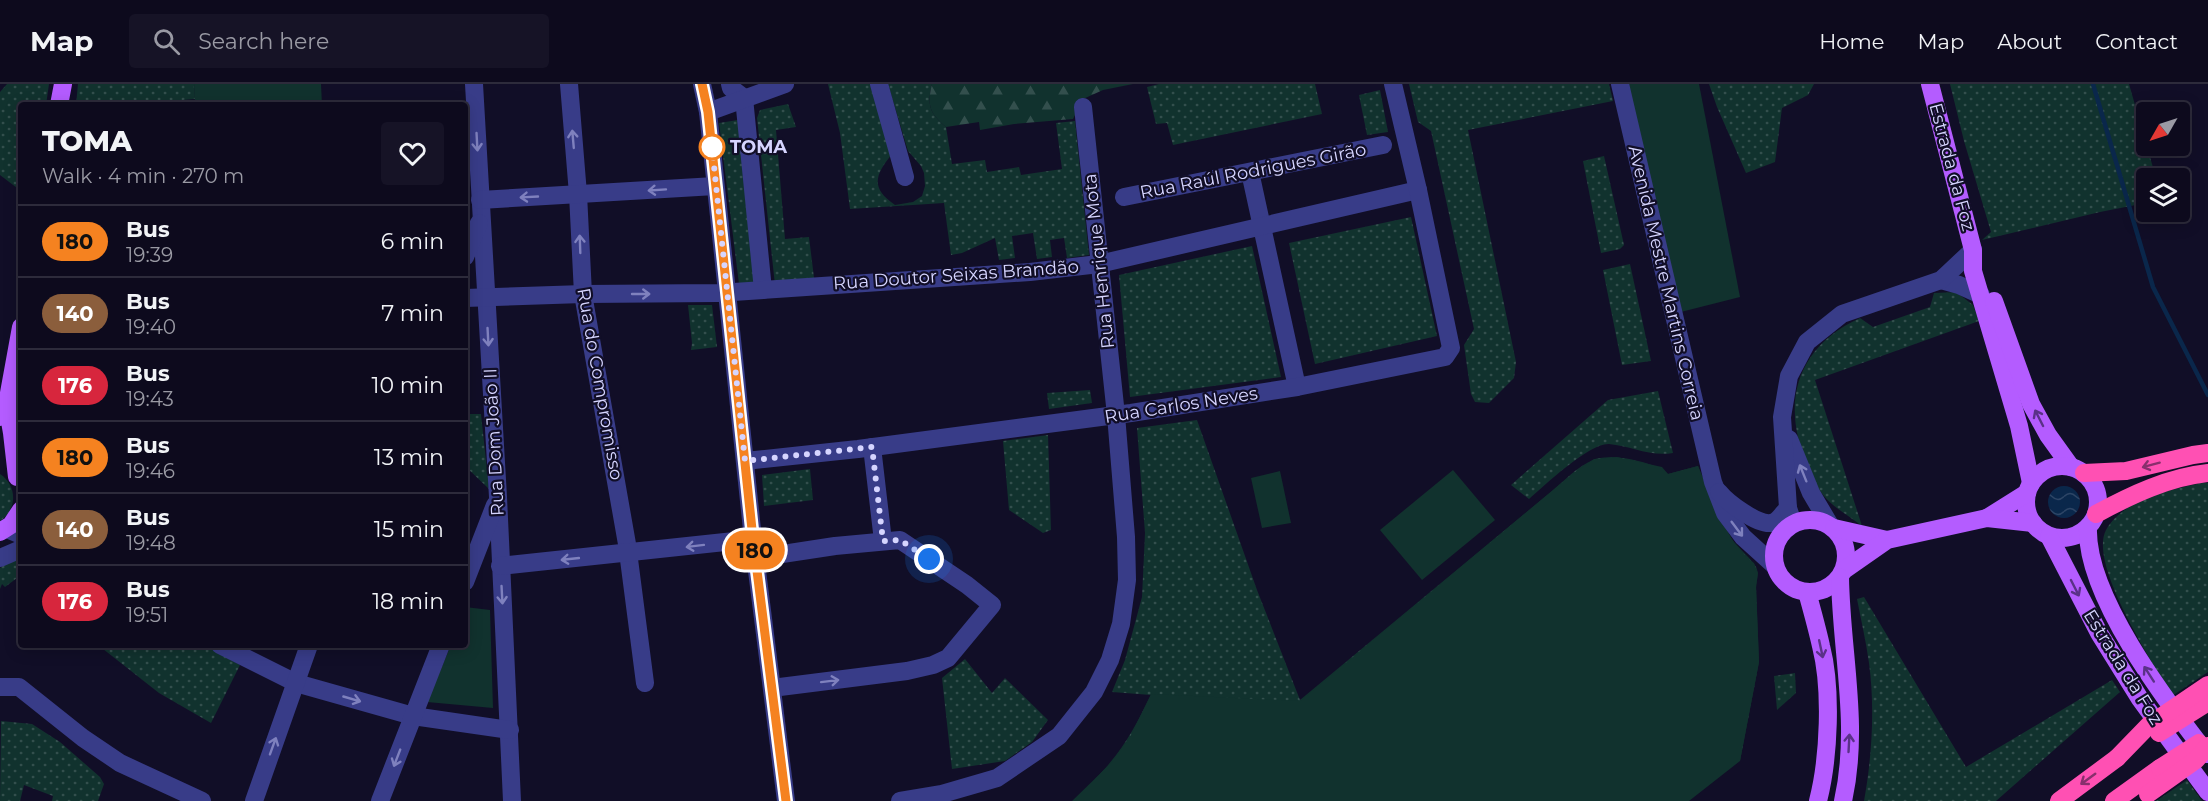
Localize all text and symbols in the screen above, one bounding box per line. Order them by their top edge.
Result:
search box [129,14,549,68]
text: Map [30,24,93,58]
icon: search [150,25,183,58]
text: Search here [198,28,329,55]
text: Home [1819,29,1884,54]
text: Map [1917,29,1964,54]
text: About [1997,29,2062,54]
text: Contact [2095,29,2178,54]
street label: Estrada da Foz [1924,101,1980,233]
north arrow [2136,102,2190,156]
map controls [2136,102,2190,222]
button: heart [381,122,444,185]
text: TOMA [42,124,132,158]
one-way arrow [568,130,579,150]
one-way arrow [472,132,483,152]
marker: TOMA [699,134,725,160]
place label: TOMA [730,136,787,158]
street label: Rua Raúl Rodrigues Girão [1138,138,1368,204]
street label: Avenida Mestre Martins Correia [1624,144,1708,422]
text: Walk · 4 min · 270 m [42,164,244,188]
button: layers [2136,168,2190,222]
street label: Rua Henrique Mota [1079,172,1119,350]
one-way arrow [648,185,668,196]
one-way arrow [520,191,540,202]
text: Bus [126,216,170,243]
text: 6 min [381,228,444,255]
text: 180 [57,229,93,254]
one-way arrow [575,235,586,255]
text: 19:39 [126,243,173,267]
street label: Rua Doutor Seixas Brandão [832,255,1080,295]
street label: Rua do Compromisso [572,286,628,482]
text: Bus [126,288,170,315]
one-way arrow [631,288,651,300]
text: 7 min [381,300,444,327]
text: 140 [57,301,93,326]
text: 19:40 [126,315,176,339]
one-way arrow [483,327,494,347]
text: Bus [126,360,170,387]
street label: Rua Dom João II [479,367,509,517]
text: 10 min [372,372,444,399]
text: 176 [58,373,92,398]
street label: Rua Carlos Neves [1103,382,1259,428]
text: 19:43 [126,387,174,411]
one-way arrow [2032,410,2044,428]
text: Bus [126,432,170,459]
text: 13 min [374,444,444,471]
text: 180 [57,445,93,470]
text: 19:46 [126,459,175,483]
one-way arrow [2142,460,2161,471]
one-way arrow [1797,464,1808,483]
text: Bus [126,504,170,531]
text: 15 min [374,516,444,543]
text: 140 [57,517,93,542]
one-way arrow [1730,521,1743,537]
line badge: 180 [720,530,789,570]
text: 19:48 [126,531,176,555]
text: 180 [737,538,773,563]
one-way arrow [686,540,705,551]
your location [914,544,944,574]
one-way arrow [560,554,580,565]
text: Bus [126,576,170,603]
one-way arrow [2070,579,2081,597]
one-way arrow [497,584,508,604]
text: 18 min [372,588,444,615]
text: 176 [58,589,92,614]
text: 19:51 [126,603,168,627]
street label: Estrada da Foz [2079,605,2167,729]
one-way arrow [1816,639,1828,658]
one-way arrow [2143,666,2155,683]
one-way arrow [820,676,840,687]
one-way arrow [342,694,361,705]
one-way arrow [1844,733,1855,753]
one-way arrow [269,737,280,756]
one-way arrow [390,748,401,767]
one-way arrow [2080,773,2096,785]

